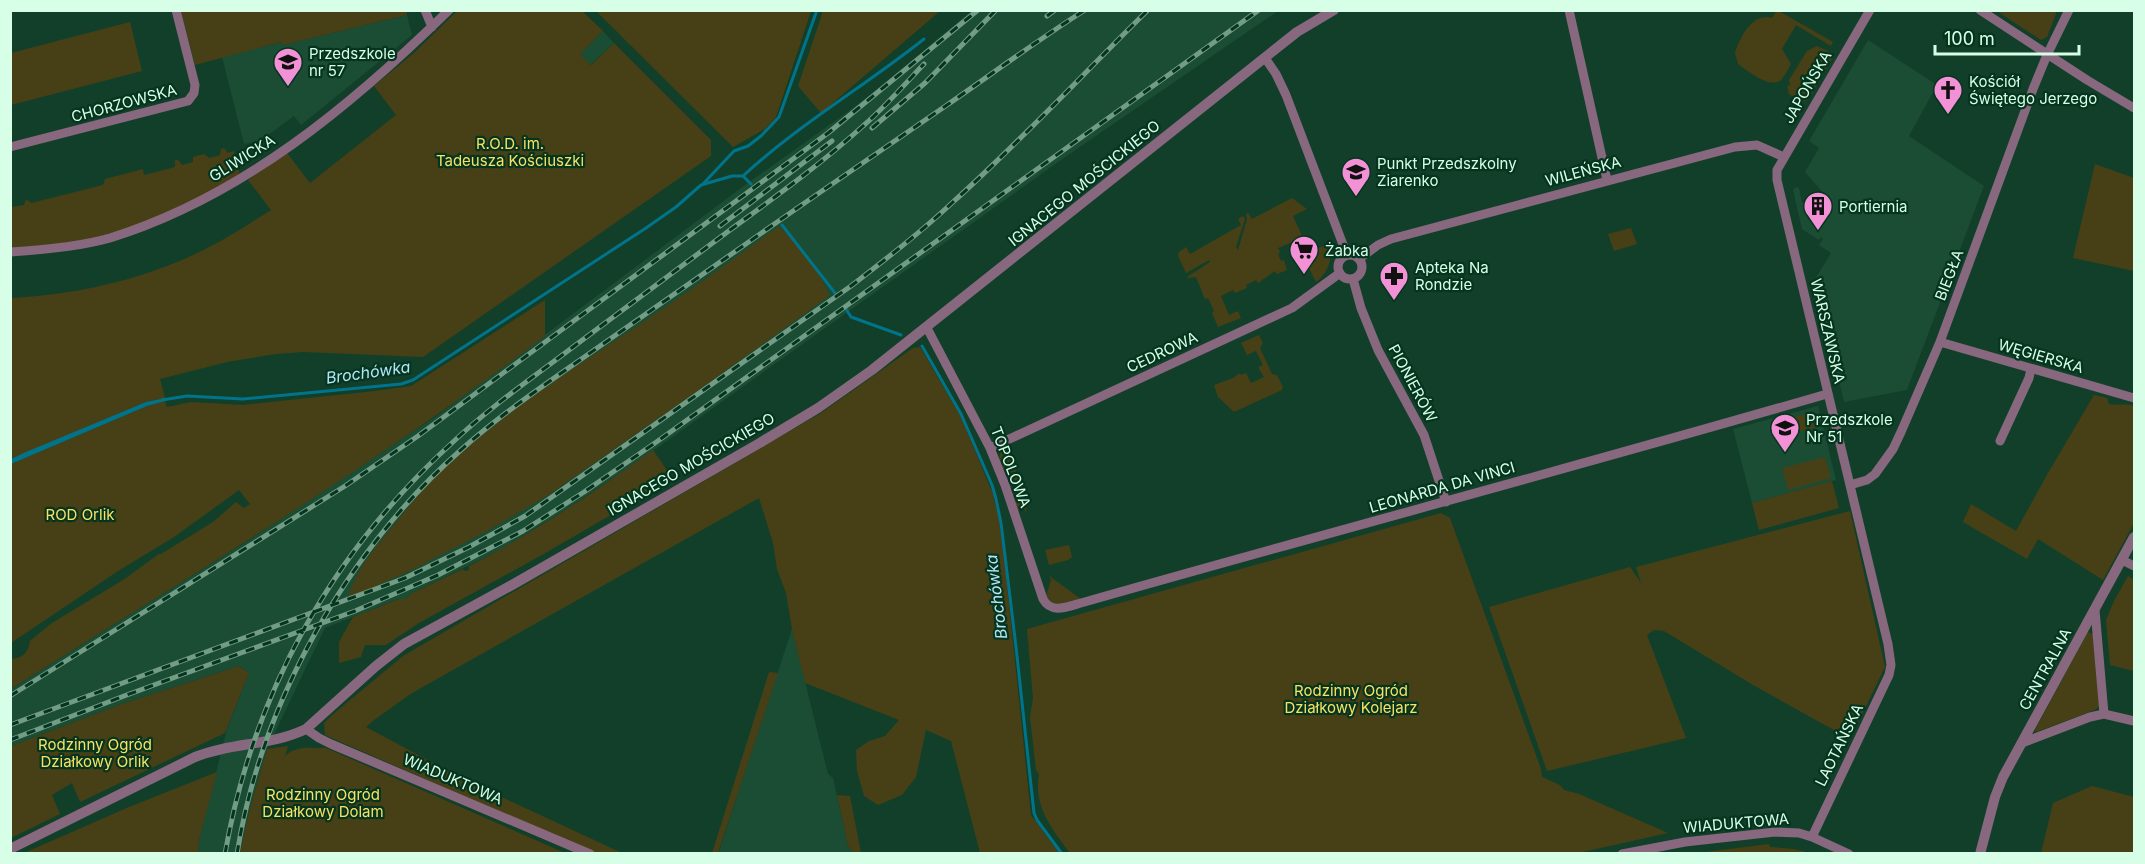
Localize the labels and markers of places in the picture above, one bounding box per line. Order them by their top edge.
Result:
place label: Przedszkole nr 57 [309,44,396,80]
school or university icon: Przedszkole nr 57 [272,46,304,88]
place label: Kościół Świętego Jerzego [1969,72,2097,108]
church icon: Kościół Świętego Jerzego [1932,74,1964,116]
place label: Punkt Przedszkolny Ziarenko [1377,154,1517,190]
school or university icon: Punkt Przedszkolny Ziarenko [1340,156,1372,198]
building icon: Portiernia [1802,190,1834,232]
place label: Portiernia [1839,197,1907,216]
supermarket icon: Żabka [1288,234,1320,276]
place label: Żabka [1325,241,1369,260]
place label: Apteka Na Rondzie [1415,258,1489,294]
pharmacy icon: Apteka Na Rondzie [1378,260,1410,302]
place label: Przedszkole Nr 51 [1806,410,1893,446]
school or university icon: Przedszkole Nr 51 [1769,412,1801,454]

